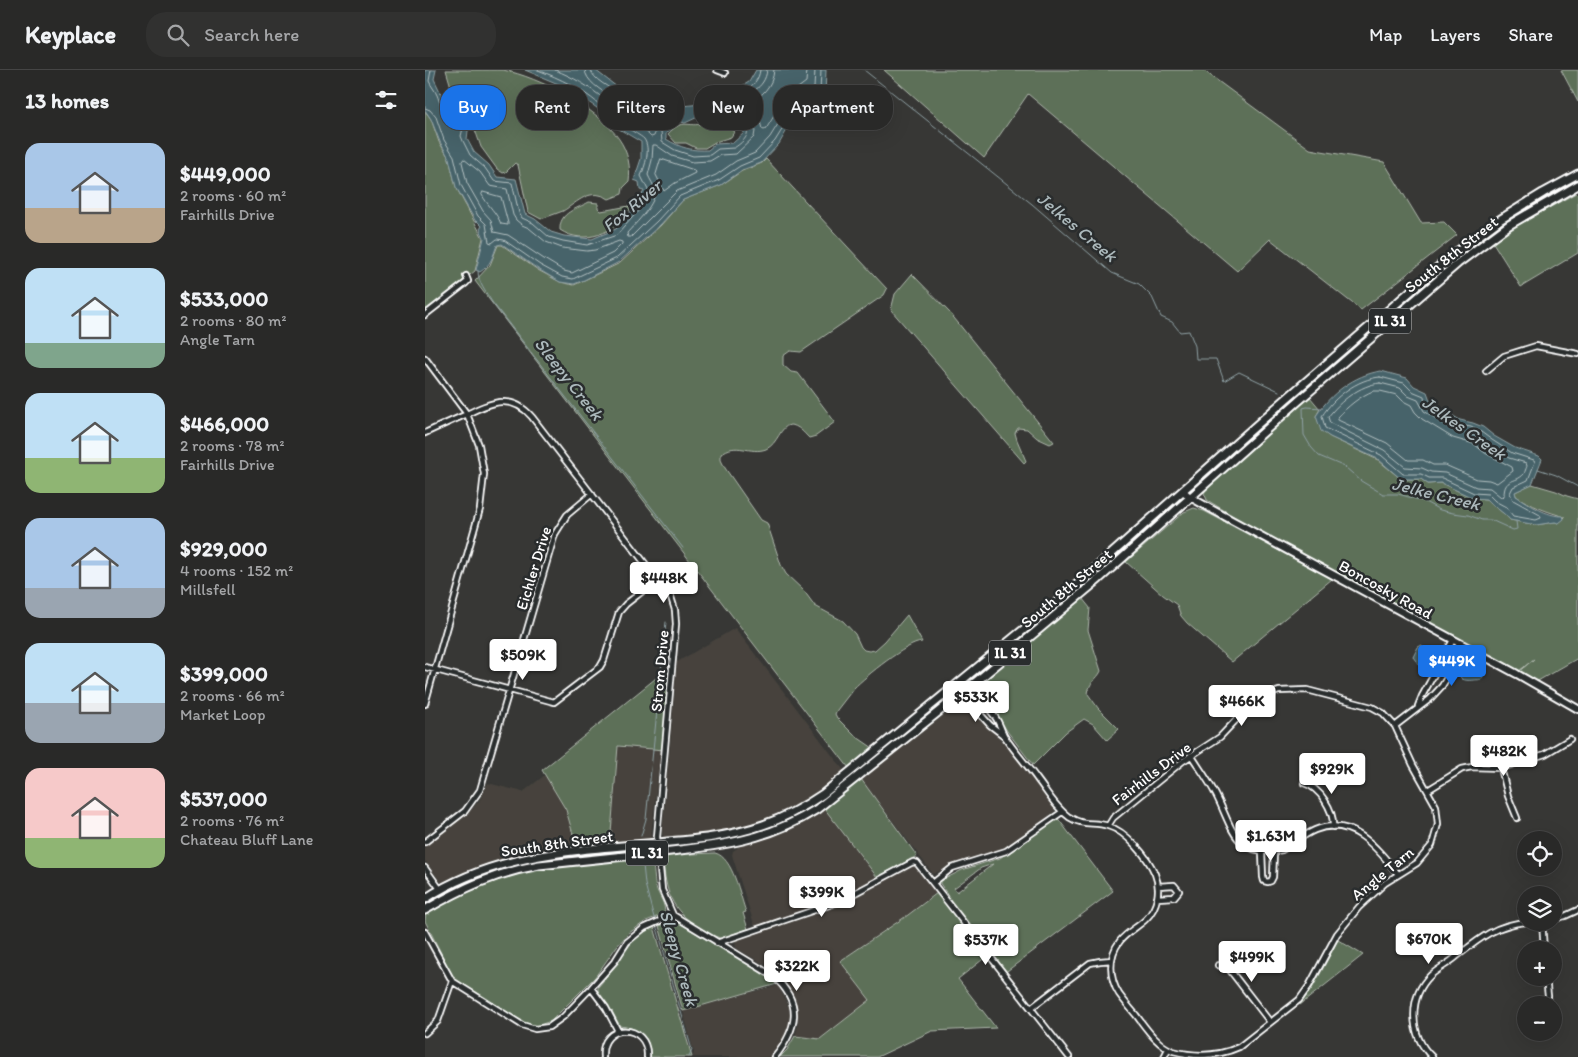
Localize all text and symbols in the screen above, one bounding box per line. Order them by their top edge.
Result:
search box [146,12,496,57]
text: Keyplace [25,20,116,49]
icon: search [164,21,192,49]
text: Search here [204,23,299,46]
text: Map [1369,24,1402,46]
text: Layers [1430,24,1480,46]
text: Share [1508,24,1553,46]
chip: Buy [440,85,506,130]
chip: Rent [516,85,588,130]
chip: Filters [598,85,684,130]
chip: New [694,85,763,130]
chip: Apartment [773,85,893,130]
icon: filters [372,86,400,114]
text: 13 homes [25,88,109,113]
text: $449,000 [180,161,271,186]
icon: home [65,163,125,223]
water label: Fox River [598,174,668,237]
text: 2 rooms · 60 m² [180,186,286,205]
water label: Jelkes Creek [1033,187,1123,268]
text: Fairhills Drive [180,205,275,224]
street label: South 8th Street [1401,212,1502,297]
text: $533,000 [180,286,268,311]
icon: home [65,288,125,348]
road number: IL 31 [1369,308,1411,334]
text: 2 rooms · 80 m² [180,311,286,330]
text: Angle Tarn [180,330,255,349]
water label: Sleepy Creek [530,333,609,426]
water label: Jelkes Creek [1418,391,1512,466]
text: $466,000 [180,411,269,436]
icon: home [65,413,125,473]
text: 2 rooms · 78 m² [180,436,285,455]
text: Fairhills Drive [180,455,275,474]
water label: Jelke Creek [1390,472,1484,516]
street label: Eichler Drive [512,524,555,612]
text: $929,000 [180,536,267,561]
icon: home [65,538,125,598]
street label: South 8th Street [1017,545,1116,632]
street label: Boncosky Road [1336,556,1436,623]
text: 4 rooms · 152 m² [180,561,293,580]
pin: $448K [629,562,699,604]
text: $448K [641,568,687,587]
text: Millsfell [180,580,236,599]
street label: Strom Drive [646,629,673,713]
pin: $509K [488,638,558,681]
road number: IL 31 [989,640,1031,666]
pin: $449K [1417,644,1487,687]
text: $509K [501,645,545,664]
text: $449K [1429,651,1475,670]
text: $399,000 [180,661,268,686]
icon: home [65,663,125,723]
pin: $533K [941,680,1011,723]
pin: $466K [1207,684,1277,727]
text: 2 rooms · 66 m² [180,686,285,705]
text: $533K [954,687,998,706]
text: $466K [1220,691,1264,710]
text: Market Loop [180,705,266,724]
pin: $482K [1469,734,1539,777]
street label: Fairhills Drive [1108,737,1195,809]
text: $482K [1481,741,1527,760]
pin: $929K [1297,752,1367,795]
text: $929K [1310,759,1354,778]
text: $537,000 [180,786,267,811]
icon: home [65,788,125,848]
text: 2 rooms · 76 m² [180,811,284,830]
pin: $1.63M [1230,820,1312,862]
street label: South 8th Street [500,826,614,861]
text: $1.63M [1246,826,1296,845]
text: Chateau Bluff Lane [180,830,313,849]
map controls [1517,831,1562,1041]
button: locate [1517,831,1562,876]
road number: IL 31 [626,840,668,866]
street label: Angle Tarn [1347,842,1418,904]
pin: $399K [787,876,857,918]
text: $399K [800,882,844,901]
button: layers [1517,886,1562,931]
water label: Sleepy Creek [655,907,704,1010]
pin: $670K [1394,922,1464,965]
pin: $537K [951,924,1021,966]
text: $670K [1407,929,1451,948]
text: $537K [964,930,1008,949]
pin: $499K [1217,940,1287,983]
button: + [1517,941,1562,986]
text: $499K [1230,947,1274,966]
pin: $322K [762,950,832,992]
text: $322K [775,956,819,975]
button: − [1517,996,1562,1041]

